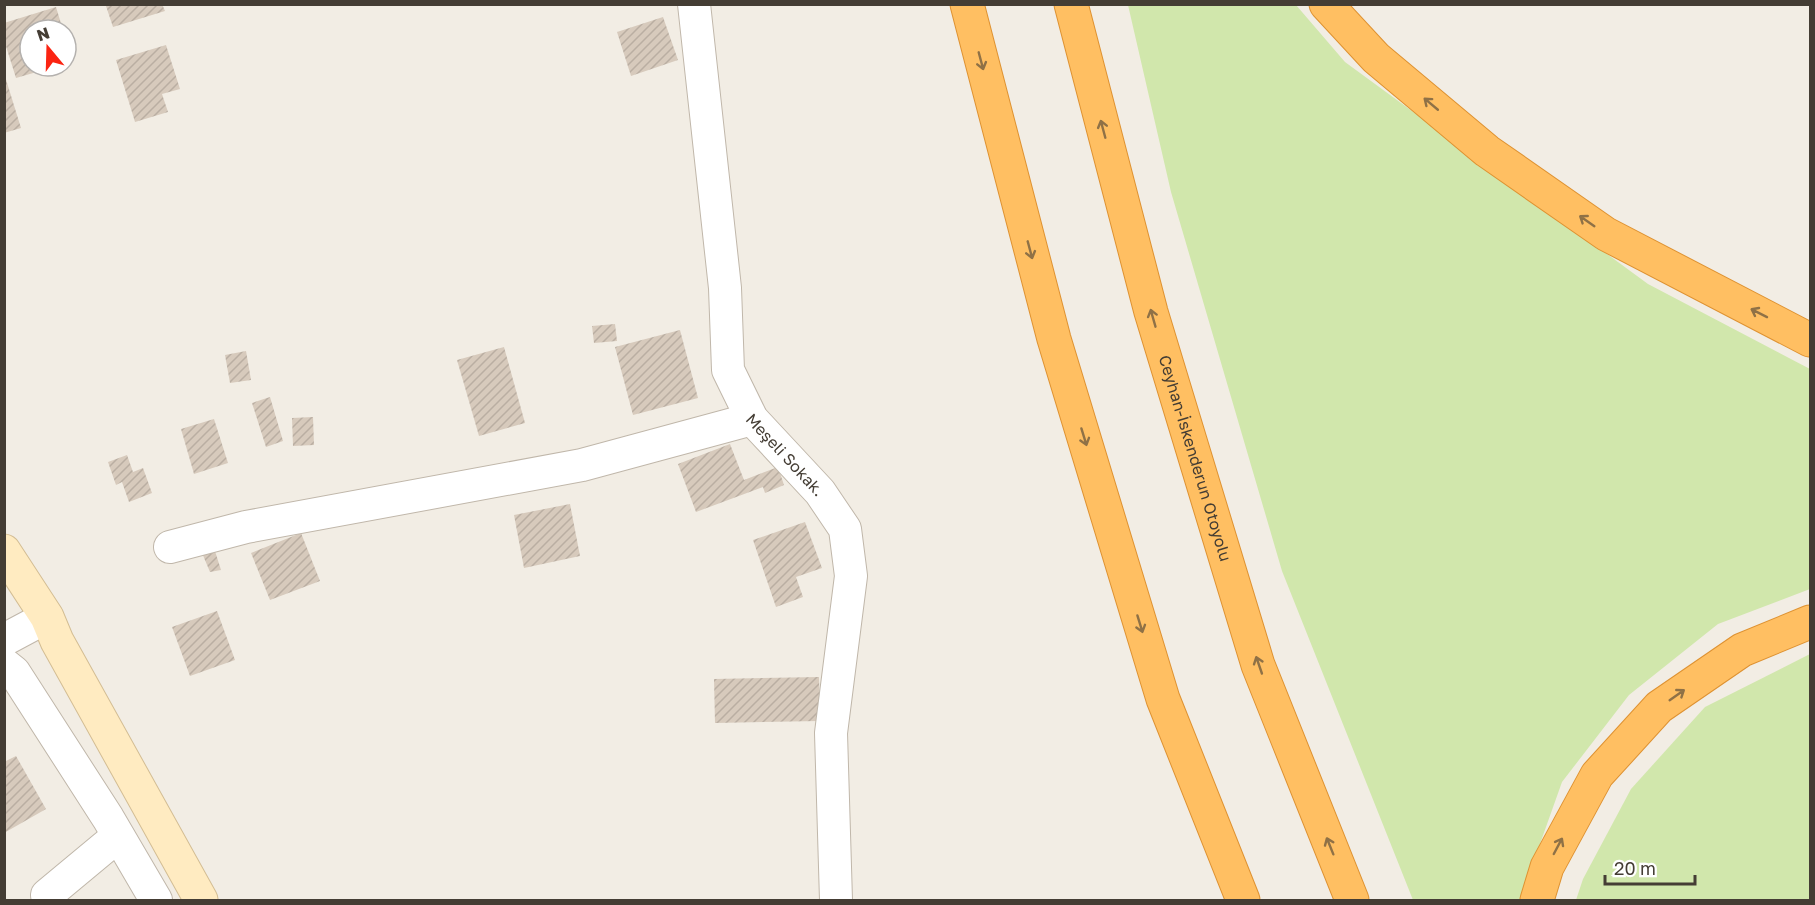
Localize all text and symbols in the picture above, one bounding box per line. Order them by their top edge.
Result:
north arrow [18,18,78,78]
text: N [34,22,52,45]
one-way arrow [976,51,988,70]
one-way arrow [1424,97,1439,111]
one-way arrow [1097,120,1109,139]
one-way arrow [1579,215,1596,227]
one-way arrow [1025,240,1037,259]
one-way arrow [1750,307,1768,318]
one-way arrow [1147,309,1158,328]
street label: Ceyhan-İskenderun Otoyolu [1155,353,1236,564]
street label: Meşeli Sokak. [742,409,829,500]
one-way arrow [1079,427,1090,446]
one-way arrow [1135,614,1146,633]
one-way arrow [1252,656,1263,675]
one-way arrow [1669,689,1685,701]
one-way arrow [1324,837,1335,856]
one-way arrow [1552,838,1564,855]
scale bar [1605,848,1695,886]
text: 20 m [1614,857,1656,879]

